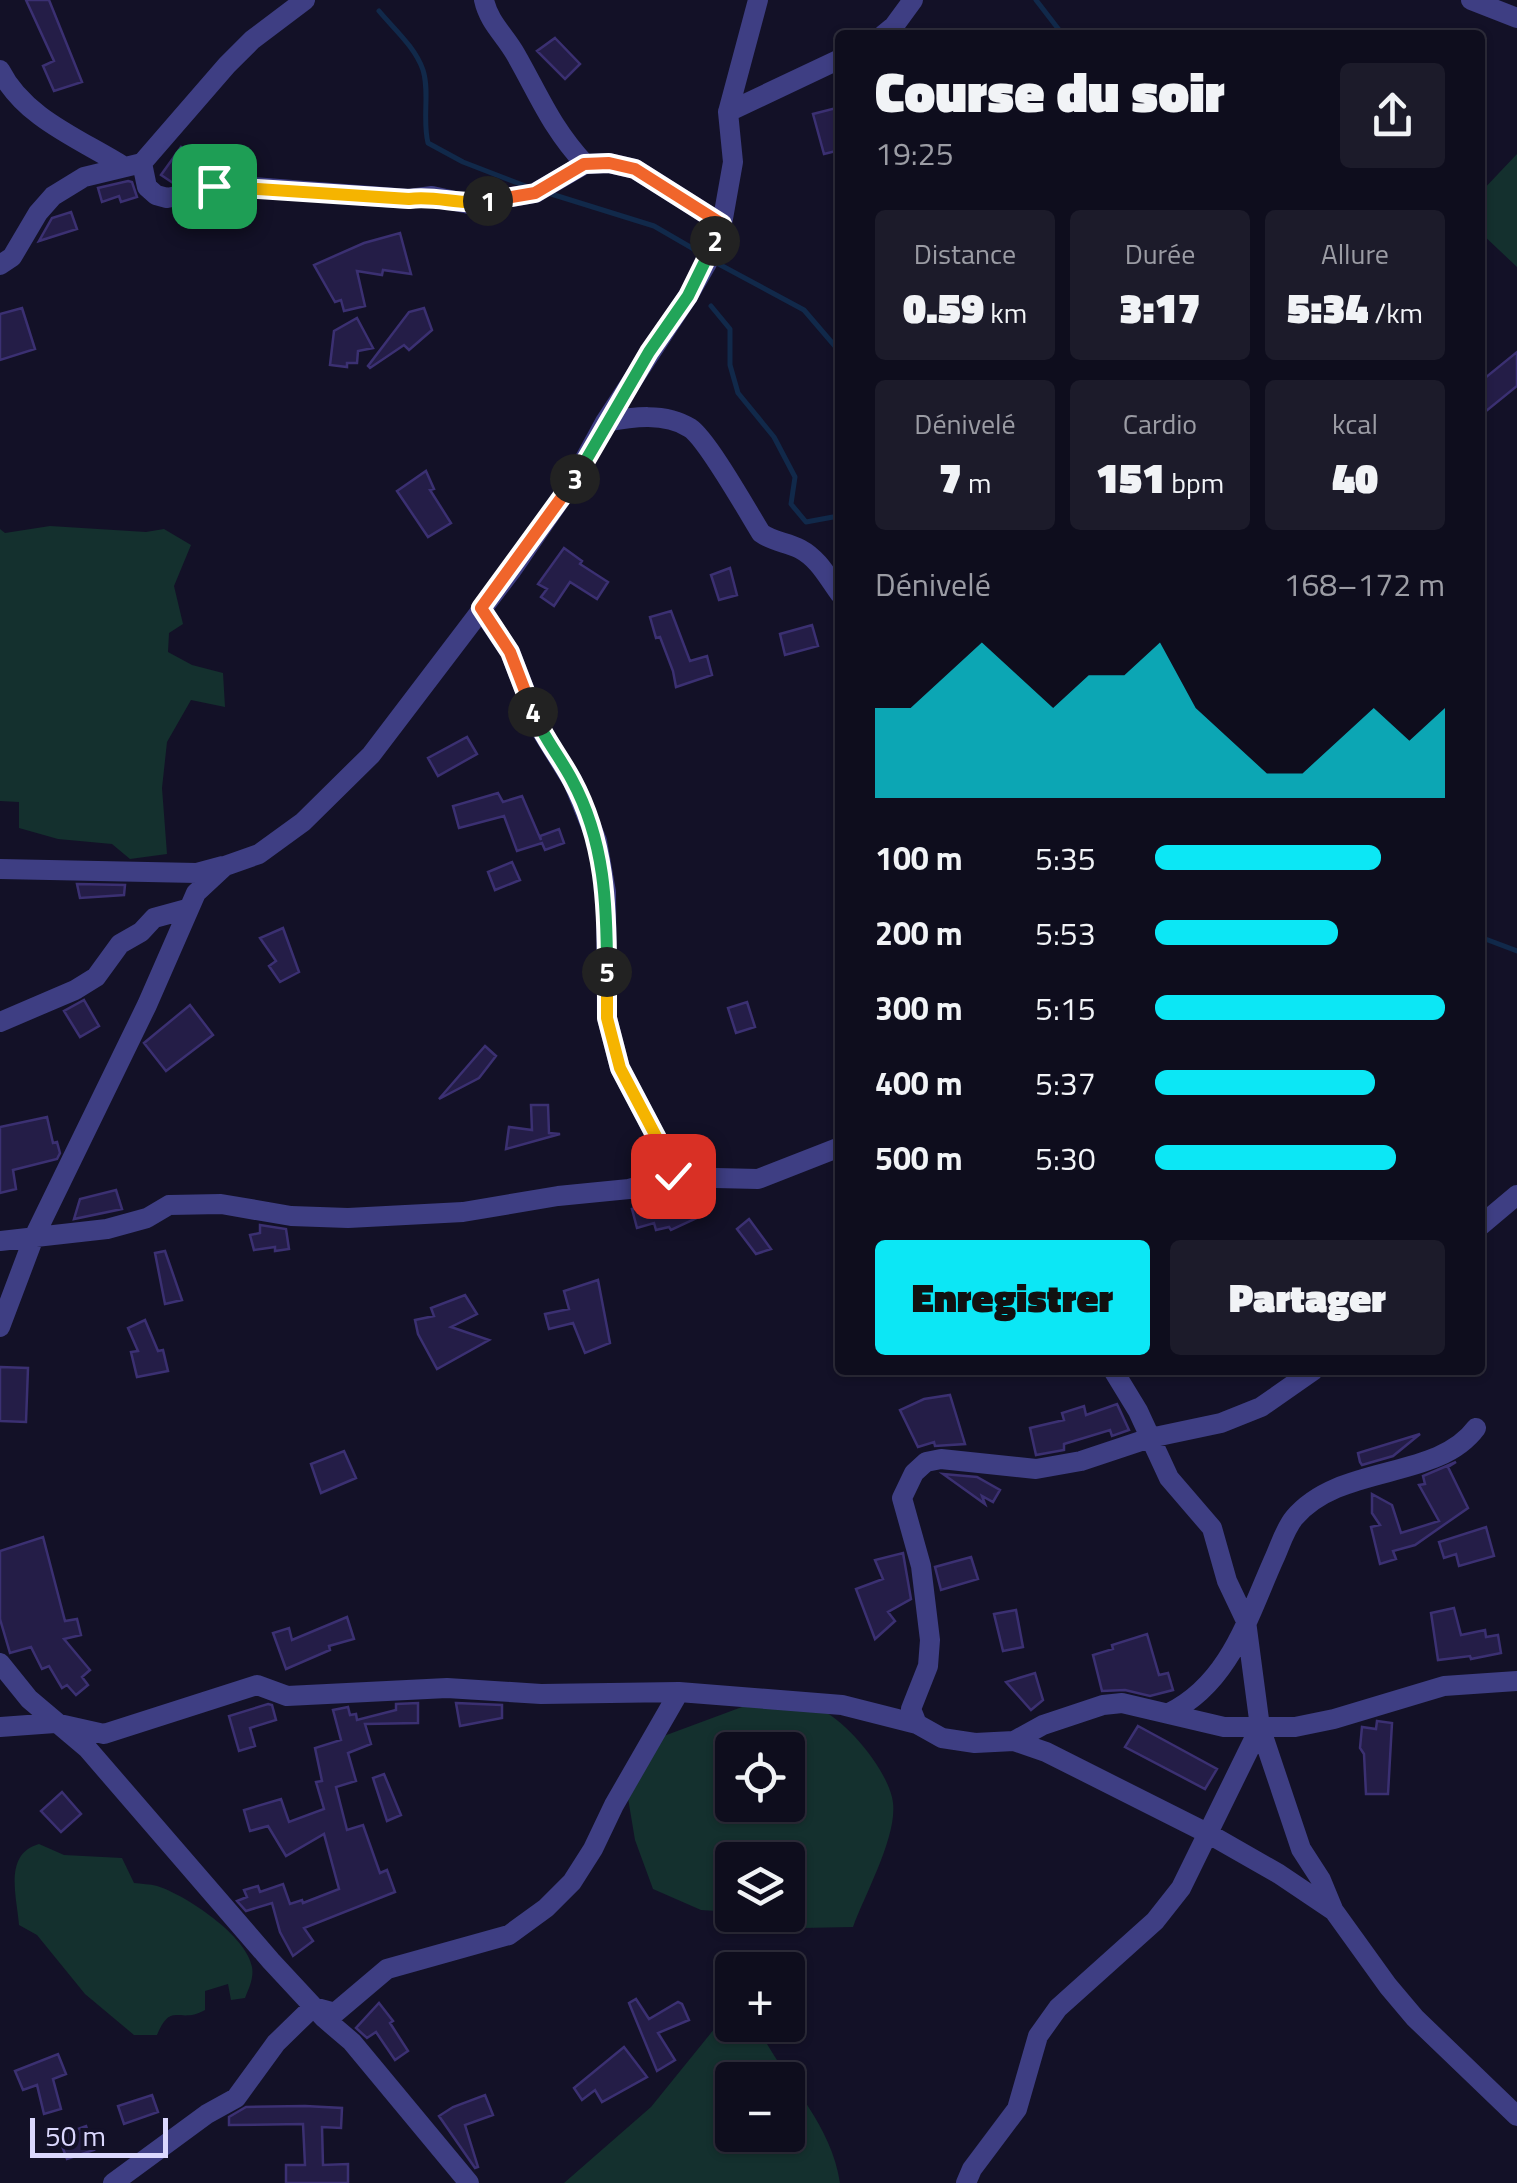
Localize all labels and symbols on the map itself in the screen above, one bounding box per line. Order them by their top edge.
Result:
pin [172,144,257,229]
pin: 1 [463,176,513,226]
pin: 2 [690,216,740,266]
pin: 3 [550,454,600,504]
pin: 4 [508,687,558,737]
pin: 5 [582,947,632,997]
pin [631,1134,716,1219]
scale bar [30,2113,168,2158]

